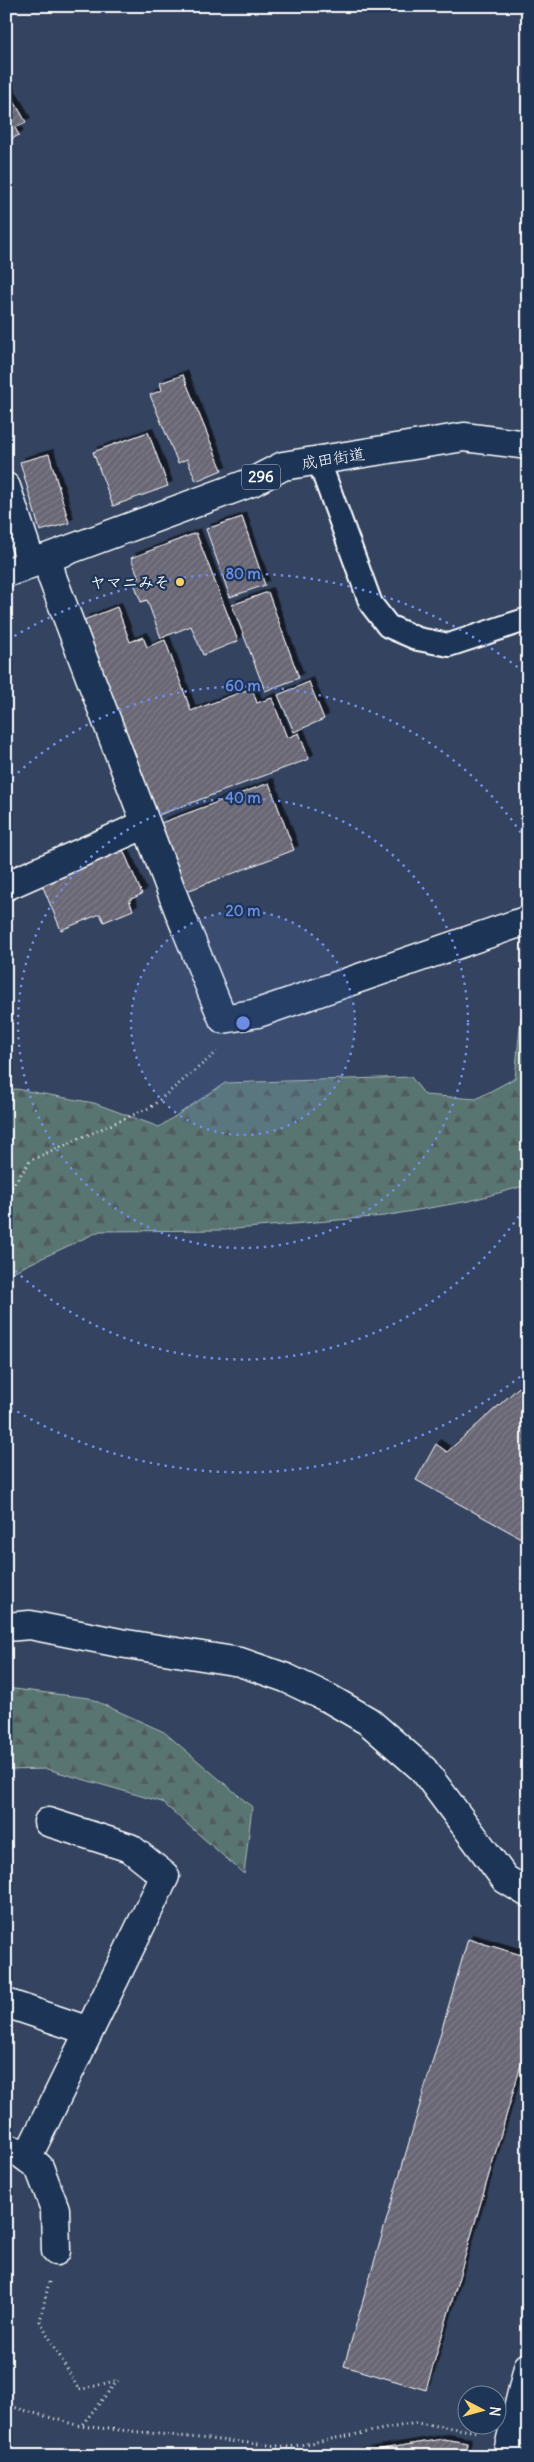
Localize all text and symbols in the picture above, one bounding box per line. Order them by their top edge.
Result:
street label: 成田街道 [300,443,366,473]
road number: 296 [242,464,280,490]
text: 80 m [225,564,261,583]
place label: ヤマニみそ [90,572,170,592]
marker: ヤマニみそ [174,576,186,588]
text: 60 m [225,676,261,695]
text: 40 m [225,788,261,807]
text: 20 m [226,901,260,920]
centre of rings [234,1014,252,1032]
north arrow [456,2384,506,2434]
text: N [485,2406,504,2417]

